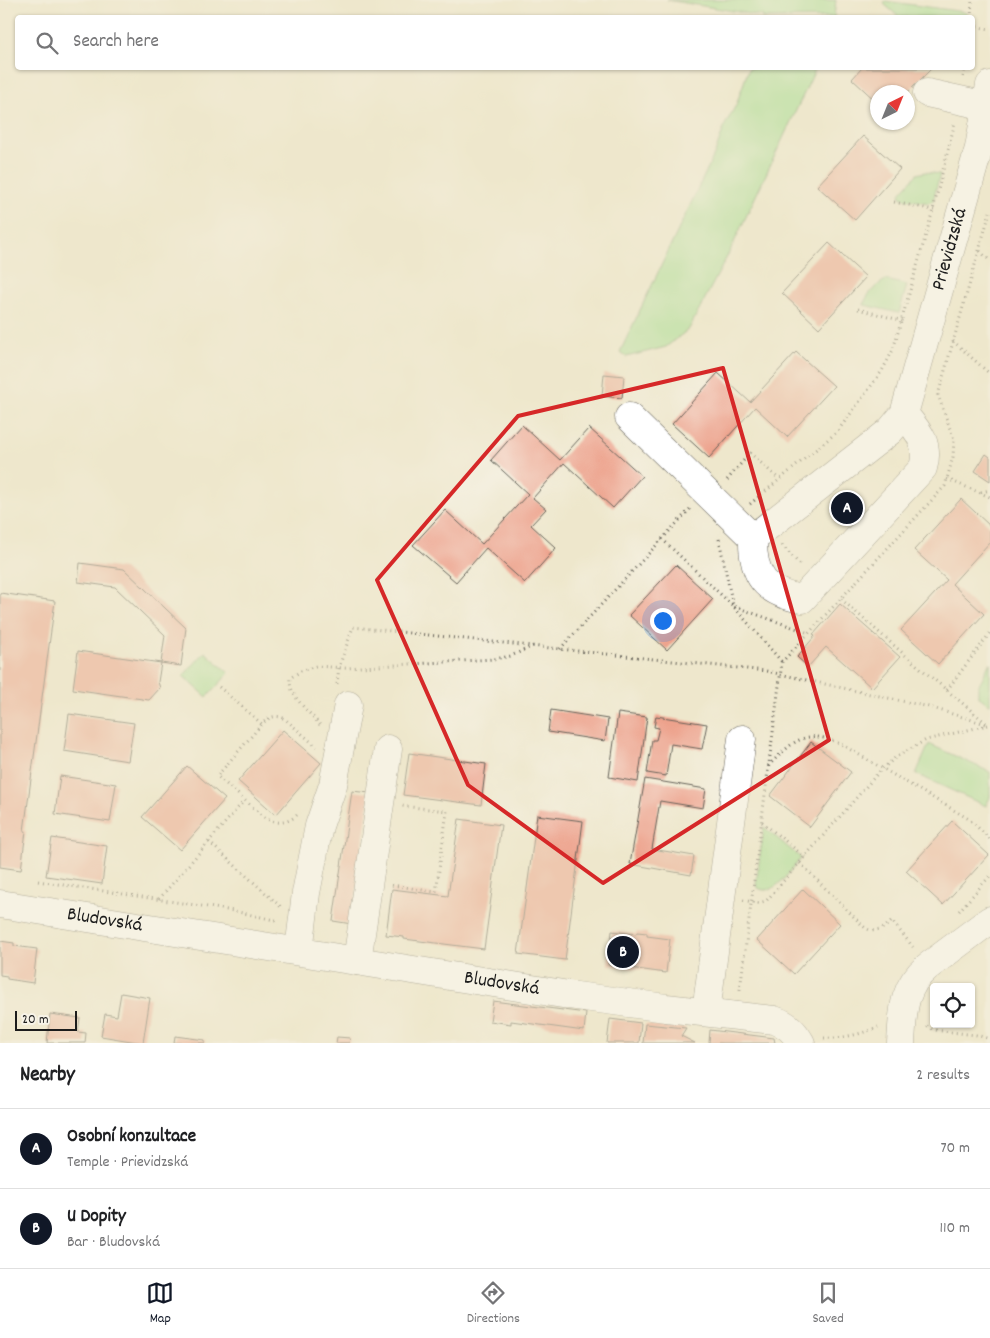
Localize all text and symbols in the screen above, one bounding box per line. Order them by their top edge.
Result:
search box [15,15,975,70]
icon: search [33,29,61,57]
text: Search here [73,29,159,56]
north arrow [870,85,915,130]
street label: Prievidzská [925,205,975,294]
pin: A [831,489,863,527]
your location [650,608,676,634]
street label: Bludovská [65,901,144,941]
pin: B [607,933,639,971]
street label: Bludovská [462,964,541,1004]
map controls [930,983,975,1028]
button: locate [930,983,975,1028]
scale bar [15,1008,78,1031]
text: 20 m [22,1010,49,1030]
text: Nearby [20,1061,75,1091]
text: 2 results [916,1064,970,1087]
text: Osobní konzultace [67,1124,196,1151]
text: A [32,1137,40,1160]
text: 70 m [940,1137,970,1160]
text: Temple · Prievidzská [67,1151,188,1174]
text: U Dopity [67,1204,126,1231]
text: B [32,1217,40,1240]
text: 110 m [940,1217,970,1240]
text: Bar · Bludovská [67,1231,160,1254]
tab: Map [146,1279,174,1329]
tab: Directions [467,1279,520,1329]
tab: Saved [812,1279,844,1329]

